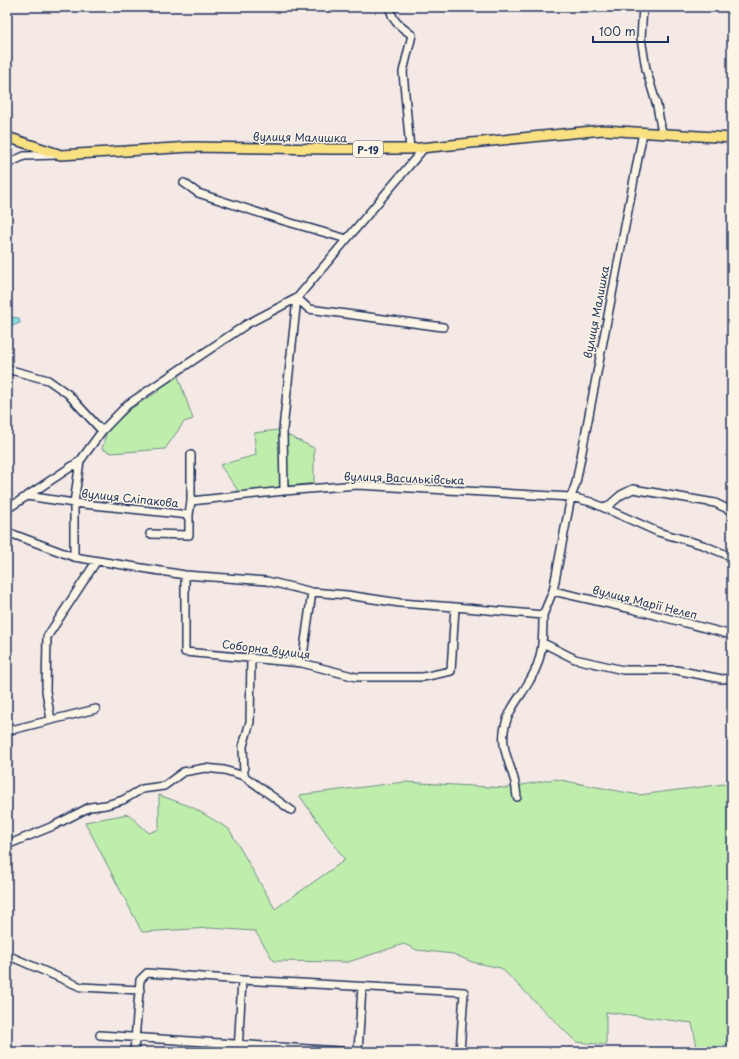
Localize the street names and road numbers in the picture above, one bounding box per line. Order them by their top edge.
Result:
street label: вулиця Малишка [253,128,347,146]
road number: Р-19 [353,141,383,157]
street label: вулиця Малишка [579,264,613,360]
street label: вулиця Васильківська [344,467,465,489]
street label: вулиця Сліпакова [81,484,180,512]
street label: вулиця Марії Нелеп [591,581,699,623]
street label: Соборна вулиця [221,635,311,663]

